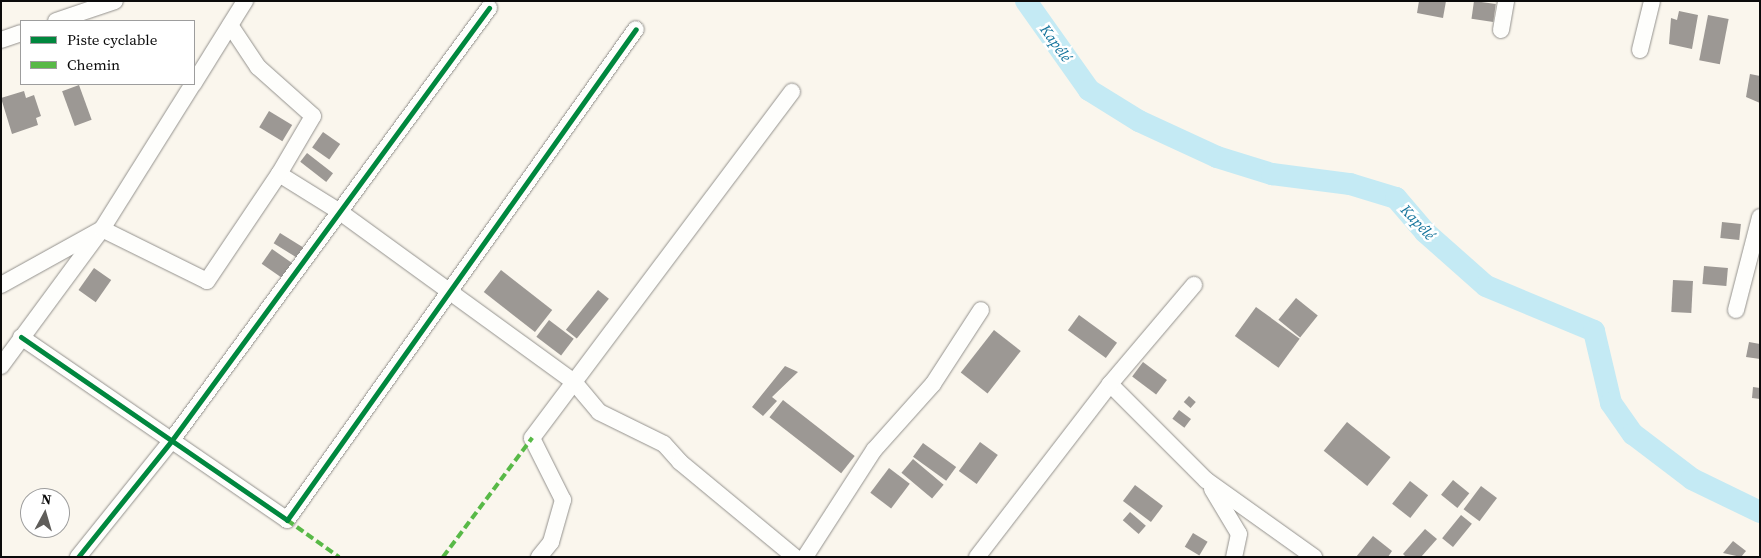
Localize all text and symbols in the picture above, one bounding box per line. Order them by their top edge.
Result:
legend [20,20,195,85]
water label: Kapélé [1036,21,1076,65]
text: Piste cyclable [67,29,157,50]
text: Chemin [67,54,120,75]
water label: Kapélé [1397,201,1439,243]
north arrow [20,488,70,538]
text: N [40,489,53,510]

